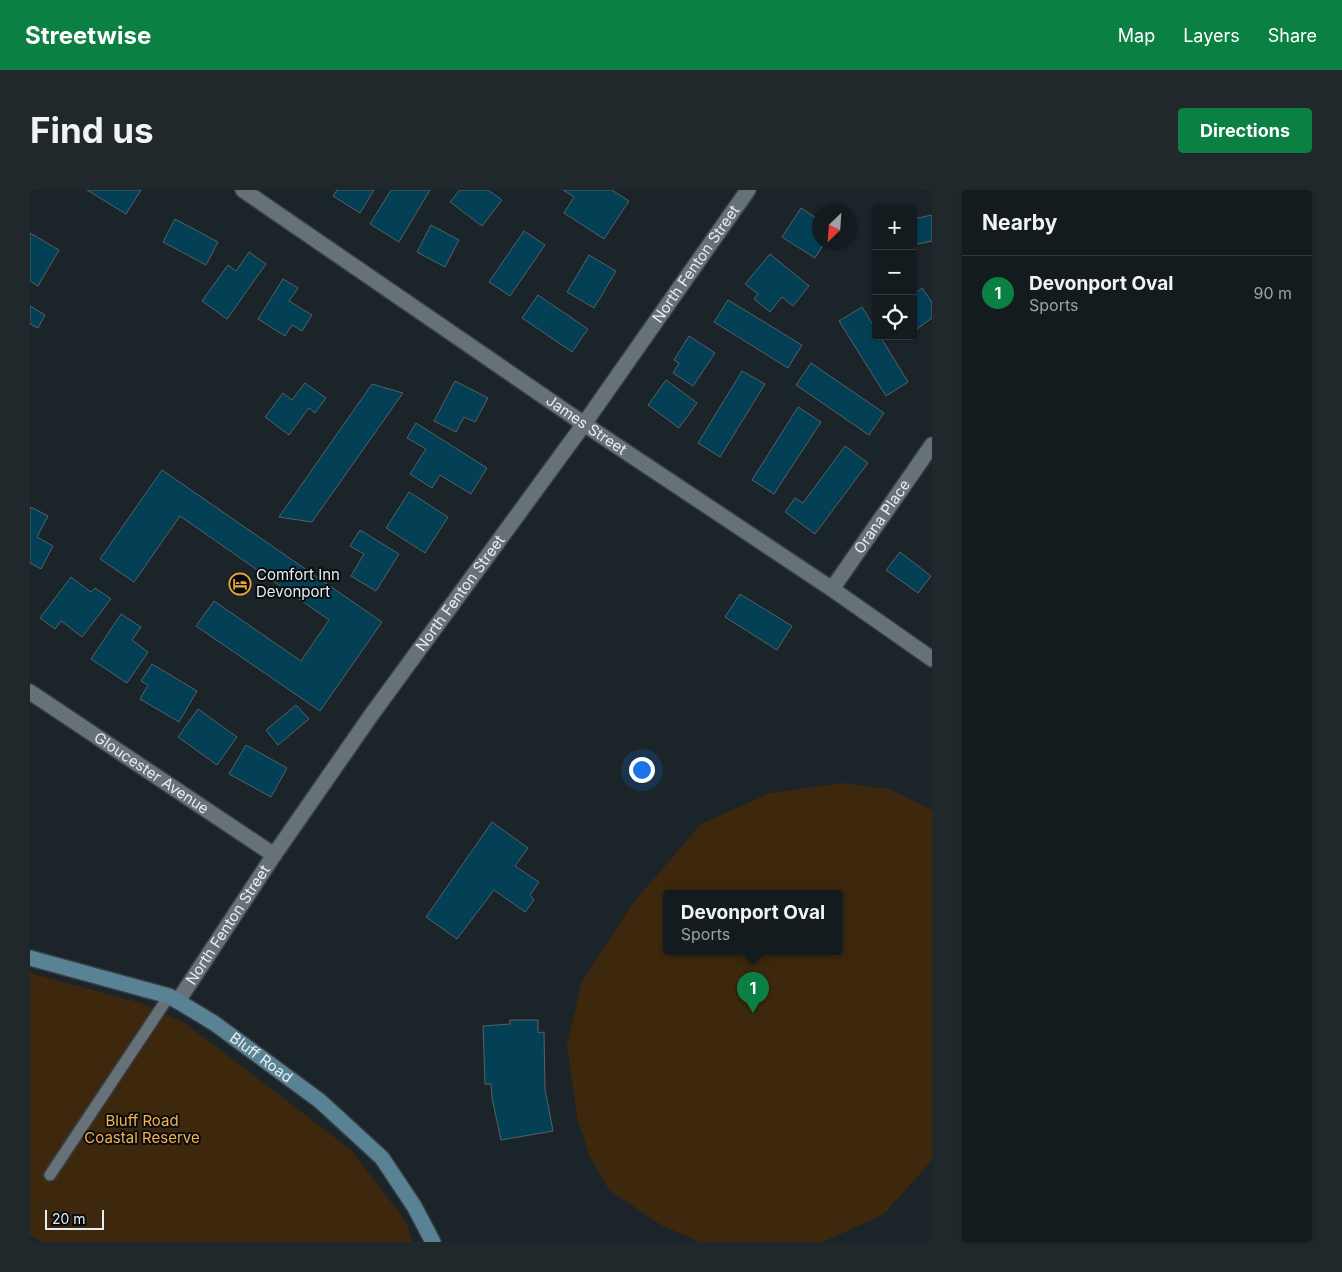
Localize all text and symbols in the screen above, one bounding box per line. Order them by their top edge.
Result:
text: Streetwise [25,21,151,50]
text: Map [1118,25,1155,46]
text: Layers [1183,25,1240,46]
text: Share [1268,25,1317,46]
button: Directions [1178,108,1312,153]
text: Find us [30,109,154,151]
street label: North Fenton Street [648,201,744,326]
north arrow [812,205,857,250]
map controls [872,205,917,340]
button: + [872,205,917,250]
text: Nearby [982,210,1057,235]
button: − [872,250,917,295]
text: Devonport Oval [1029,272,1173,295]
text: 1 [995,283,1001,303]
text: 90 m [1253,283,1292,303]
button: locate [872,295,917,340]
text: Sports [1029,295,1078,315]
street label: James Street [542,391,631,459]
street label: Orana Place [849,476,914,557]
street label: North Fenton Street [411,531,509,655]
place label: Comfort Inn Devonport [256,565,340,601]
hotel icon: Comfort Inn Devonport [228,572,252,596]
street label: Gloucester Avenue [91,728,213,818]
your location [629,757,655,783]
street label: North Fenton Street [181,861,274,988]
popup [663,890,843,955]
text: Devonport Oval [681,901,825,924]
text: Sports [681,924,730,944]
pin: 1 [737,972,769,1013]
street label: Bluff Road [226,1028,296,1087]
park label: Bluff Road Coastal Reserve [84,1111,200,1147]
scale bar [45,1207,104,1230]
text: 20 m [52,1210,86,1227]

